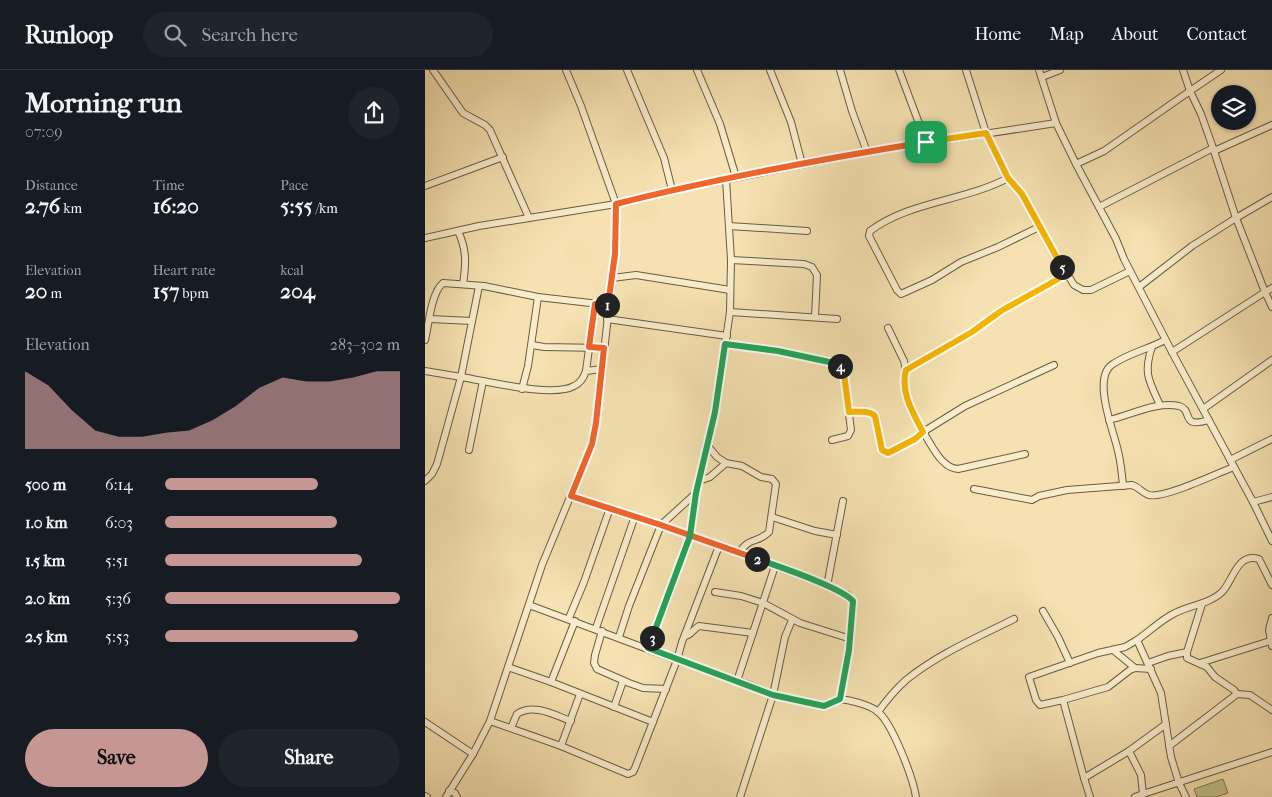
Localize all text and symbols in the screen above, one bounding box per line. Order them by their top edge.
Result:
search box [143,12,493,57]
text: Runloop [25,21,113,49]
icon: search [161,21,189,49]
text: Search here [201,24,298,46]
text: Home [974,24,1021,45]
text: Map [1049,24,1084,45]
text: About [1112,24,1158,45]
text: Contact [1186,24,1247,45]
map controls [1211,85,1256,130]
button: layers [1211,85,1256,130]
text: Morning run [25,86,182,119]
button: share [348,87,400,139]
pin [905,121,947,163]
text: 07:09 [25,122,63,141]
icon: arrive [912,128,940,156]
text: Distance [25,177,78,194]
text: Time [153,177,184,194]
text: Pace [280,177,308,194]
text: 2.76 [25,194,60,218]
text: 16:20 [153,194,199,218]
text: 5:55 [280,194,313,218]
text: km [60,200,82,217]
text: /km [313,200,338,217]
pin: 5 [1049,254,1075,280]
text: 5 [1059,259,1066,276]
text: Elevation [25,262,82,279]
text: Heart rate [153,262,215,279]
text: kcal [280,262,304,279]
text: 20 [25,279,47,303]
text: 157 [153,279,179,303]
text: 204 [280,279,315,303]
text: m [47,285,62,302]
text: bpm [179,285,209,302]
pin: 1 [595,292,619,318]
text: 1 [605,297,610,314]
text: Elevation [25,335,90,354]
text: 283–302 m [330,335,400,354]
pin: 4 [827,354,853,378]
text: 4 [836,358,845,375]
text: 500 m [25,475,66,494]
text: 6:14 [105,475,133,494]
text: 1.0 km [25,513,68,532]
text: 6:03 [105,513,133,532]
pin: 2 [745,546,769,572]
text: 1.5 km [25,551,65,570]
text: 5:51 [105,551,128,570]
text: 2 [754,551,761,568]
text: 2.0 km [25,589,70,608]
text: 5:36 [105,589,131,608]
pin: 3 [639,626,665,650]
text: 2.5 km [25,627,68,646]
text: 5:53 [105,627,129,646]
text: 3 [650,630,655,647]
button: Save [25,729,208,787]
button: Share [218,729,400,787]

